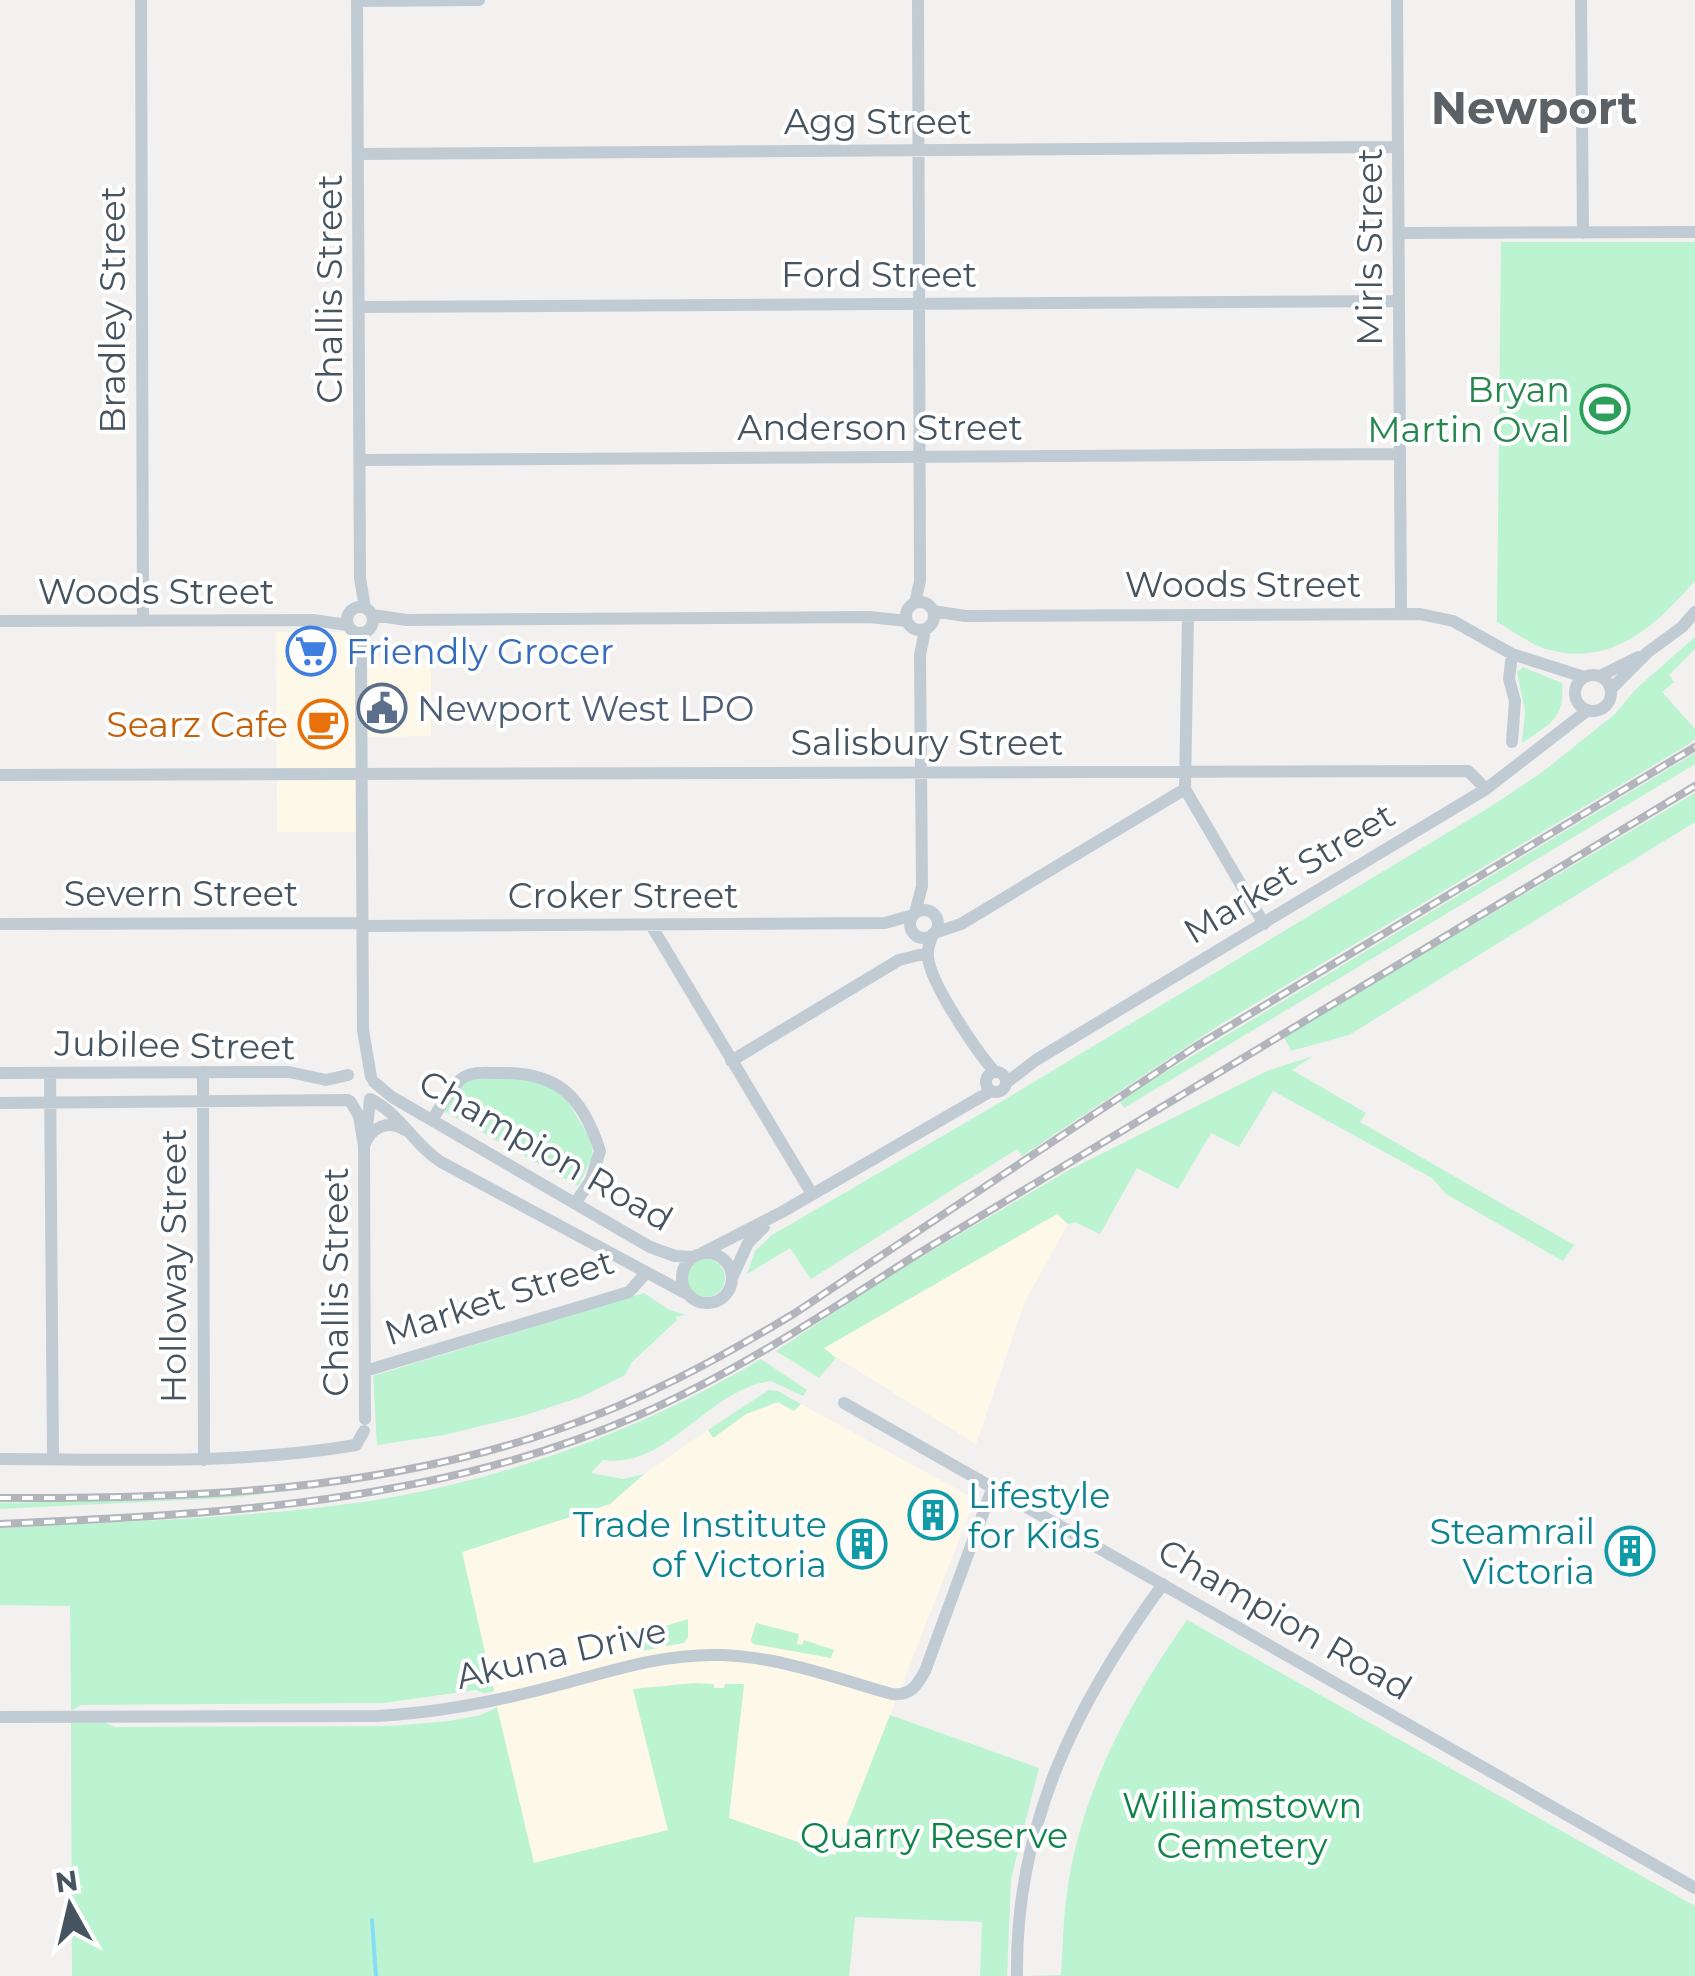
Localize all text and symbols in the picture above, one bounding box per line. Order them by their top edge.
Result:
district label: Newport [1431,80,1637,135]
street label: Agg Street [784,100,972,143]
street label: Mirls Street [1348,148,1391,346]
street label: Challis Street [308,174,351,404]
street label: Bradley Street [91,186,134,434]
street label: Ford Street [781,253,977,296]
place label: Bryan Martin Oval [1367,368,1570,451]
sports icon: Bryan Martin Oval [1579,383,1631,435]
street label: Anderson Street [737,406,1023,449]
street label: Woods Street [1125,563,1361,606]
street label: Woods Street [38,570,274,613]
supermarket icon: Friendly Grocer [285,625,337,677]
place label: Friendly Grocer [346,630,614,673]
public building icon: Newport West LPO [356,682,408,734]
place label: Newport West LPO [417,687,754,730]
cafe icon: Searz Cafe [297,698,349,750]
place label: Searz Cafe [106,703,288,746]
street label: Salisbury Street [790,721,1064,764]
street label: Market Street [1176,793,1402,953]
street label: Severn Street [64,872,298,915]
street label: Croker Street [508,874,738,917]
street label: Jubilee Street [53,1021,296,1069]
street label: Champion Road [412,1060,680,1240]
street label: Holloway Street [152,1129,195,1403]
street label: Challis Street [314,1167,357,1397]
street label: Market Street [379,1240,619,1354]
place label: Lifestyle for Kids [968,1474,1110,1557]
building icon: Lifestyle for Kids [907,1489,959,1541]
place label: Trade Institute of Victoria [573,1503,827,1586]
place label: Steamrail Victoria [1429,1510,1595,1593]
building icon: Trade Institute of Victoria [836,1518,888,1570]
building icon: Steamrail Victoria [1604,1525,1656,1577]
street label: Champion Road [1151,1529,1419,1709]
street label: Akuna Drive [452,1608,670,1698]
park label: Williamstown Cemetery [1122,1784,1362,1867]
park label: Quarry Reserve [800,1814,1068,1857]
north arrow [20,1856,120,1956]
text: N [53,1863,80,1900]

